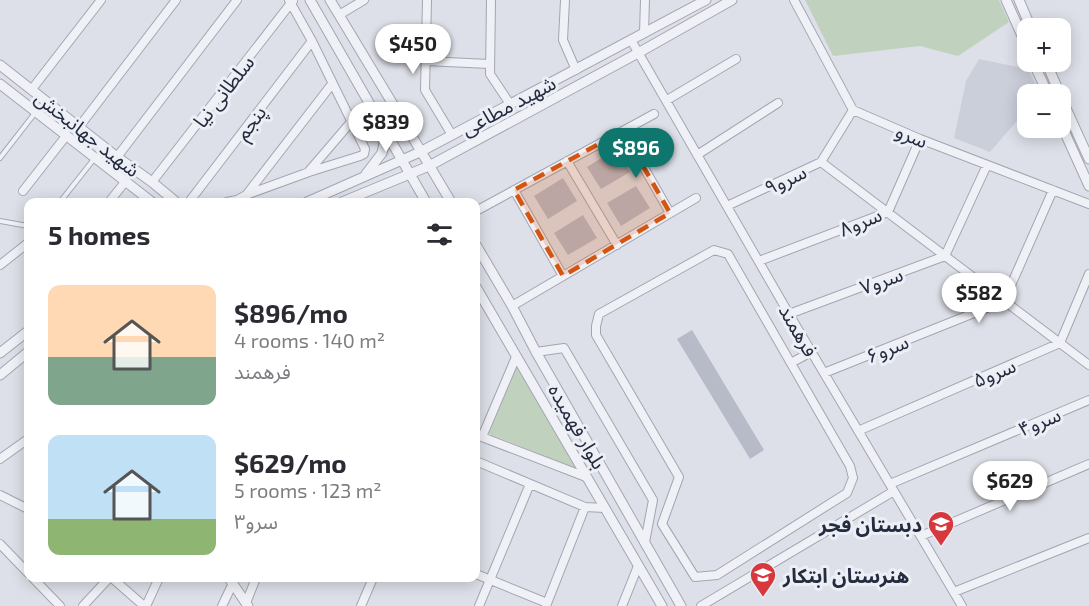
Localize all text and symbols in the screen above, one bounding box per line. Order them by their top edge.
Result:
map controls [1017,18,1071,138]
button: + [1017,18,1071,72]
pin: $450 [377,24,449,75]
text: $450 [389,31,437,55]
street label: سلطانی نیا [187,50,259,132]
street label: شهید مطاعی [457,70,560,141]
button: − [1017,84,1071,138]
street label: شهید جهانبخش [30,85,145,182]
street label: پنجم [229,100,274,146]
pin: $839 [350,102,422,153]
text: $839 [362,109,410,133]
street label: سرو [892,118,932,153]
pin: $896 [600,128,672,179]
text: $896 [612,135,660,159]
street label: سرو۹ [760,159,810,200]
street label: سرو۸ [835,201,885,242]
icon: filters [423,218,456,251]
text: 5 homes [48,219,150,250]
street label: سرو۷ [856,261,906,300]
pin: $582 [943,273,1015,324]
text: $582 [956,280,1002,304]
text: $896/mo [234,297,348,328]
street label: فرهمند [774,299,824,361]
icon: home [96,309,168,381]
text: 4 rooms · 140 m² [234,328,385,352]
street label: سرو۶ [862,329,912,368]
street label: سرو۵ [969,352,1019,393]
text: فرهمند [234,359,291,383]
street label: بلوار فهمیده [543,379,612,473]
street label: سرو۴ [1014,401,1064,442]
text: $629/mo [234,447,347,478]
icon: home [96,459,168,531]
pin: $629 [974,461,1046,512]
text: $629 [987,468,1033,492]
text: 5 rooms · 123 m² [234,478,382,502]
text: سرو۳ [234,509,278,533]
school or university icon: دبستان فجر [926,509,956,547]
place label: دبستان فجر [818,512,922,537]
school or university icon: هنرستان ابتکار [748,560,778,598]
place label: هنرستان ابتکار [782,563,909,588]

